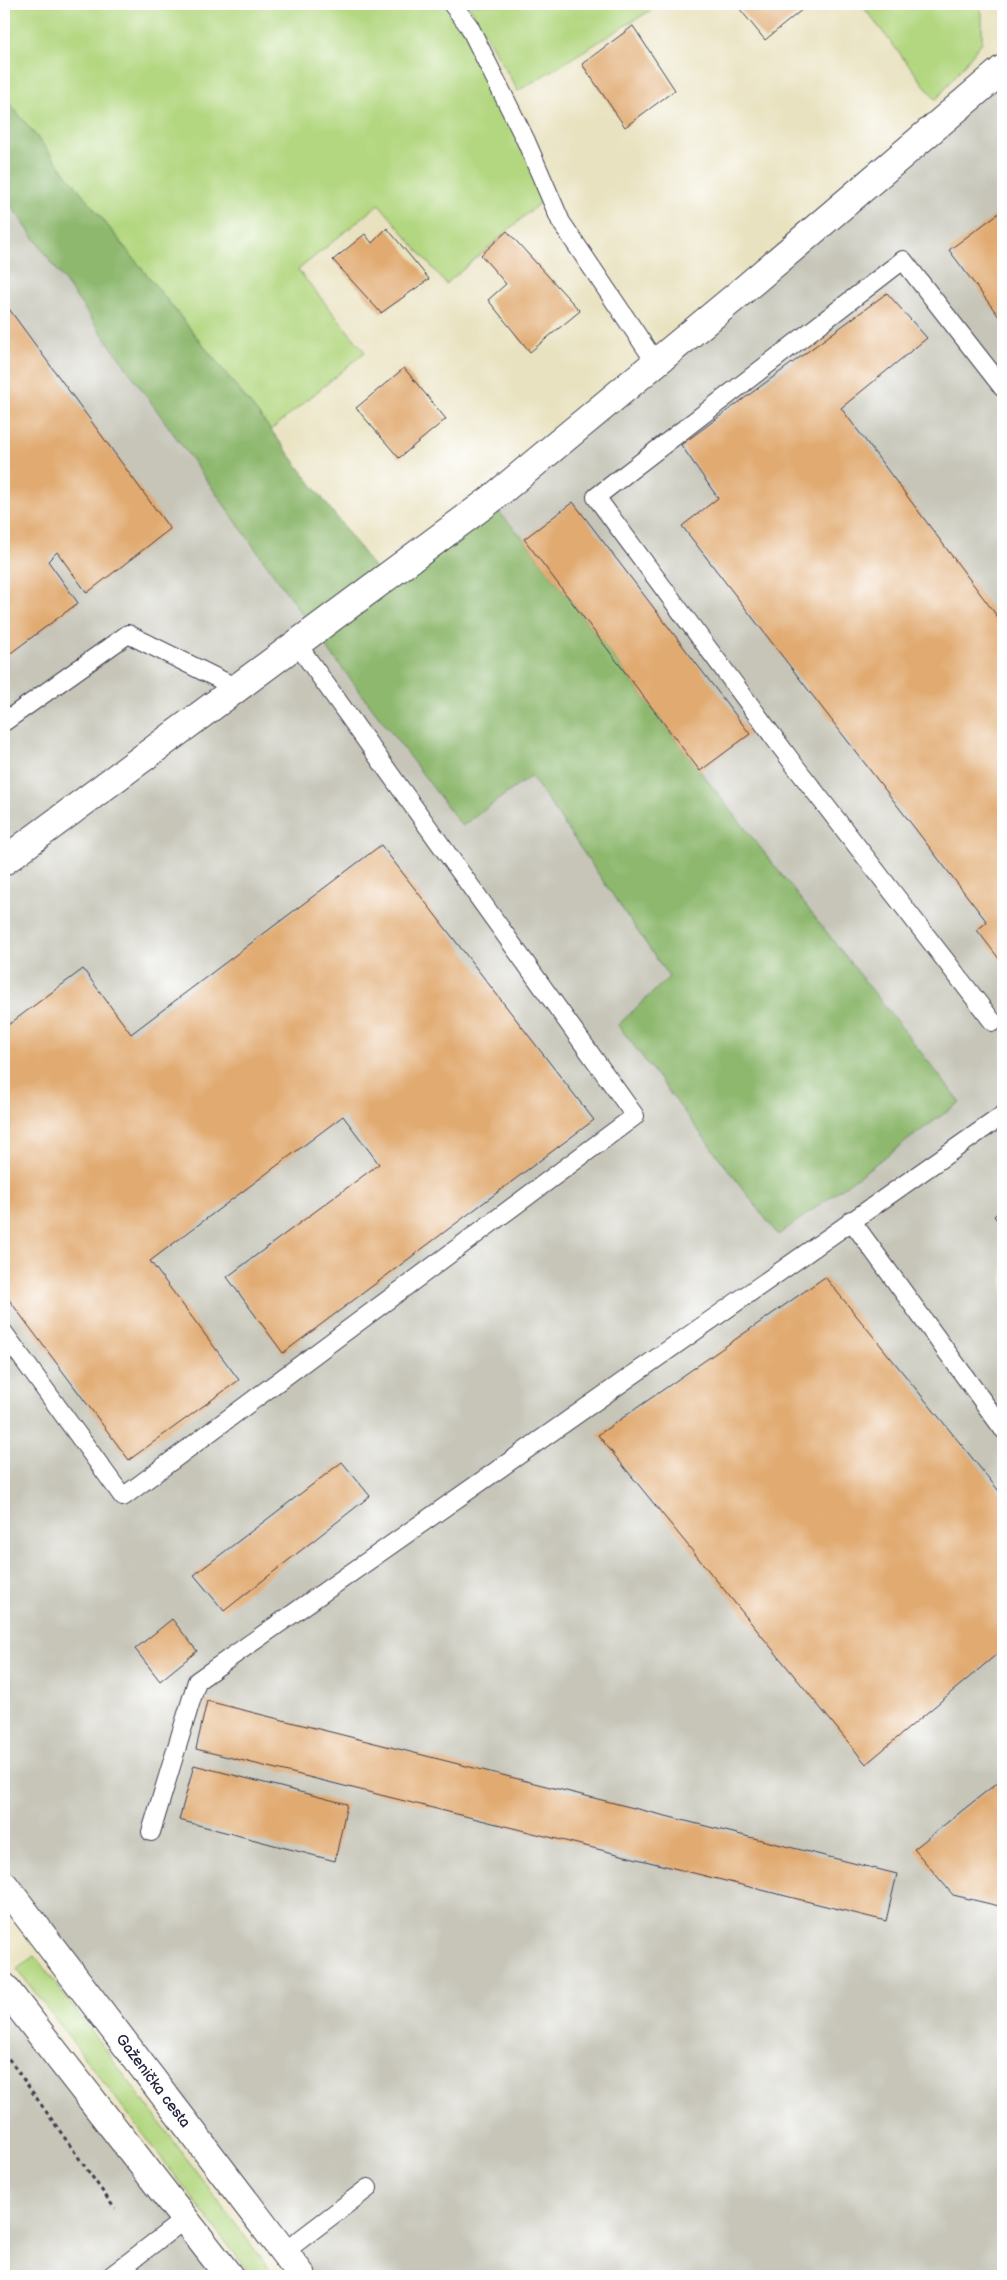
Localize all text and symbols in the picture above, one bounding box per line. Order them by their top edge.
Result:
street label: Gaženička cesta [112,2030,194,2132]

